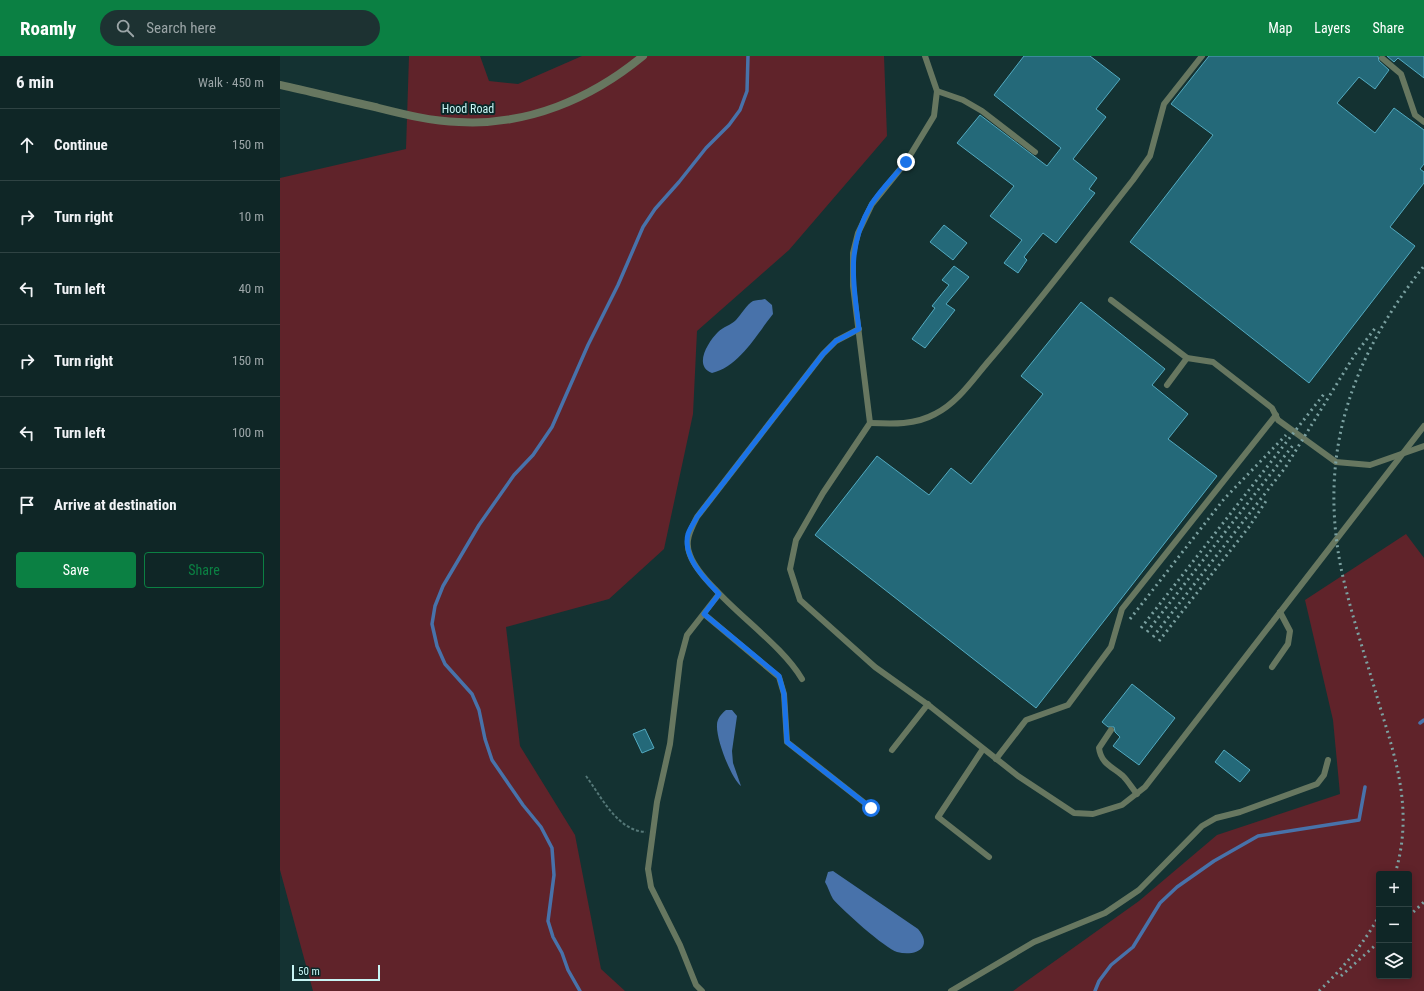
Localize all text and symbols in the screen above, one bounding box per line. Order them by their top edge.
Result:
search box [100,10,380,46]
text: Roamly [20,17,76,40]
icon: search [114,17,136,39]
text: Search here [146,19,216,37]
text: Map [1268,20,1292,36]
text: Layers [1314,20,1351,36]
text: Share [1373,20,1404,36]
text: 6 min [16,72,54,92]
text: Walk · 450 m [198,75,264,90]
street label: Hood Road [442,102,494,116]
icon: ahead [16,134,38,156]
text: Continue [54,136,108,154]
text: 150 m [232,137,264,152]
route end [897,153,915,171]
icon: right [16,206,38,228]
text: Turn right [54,208,113,226]
text: 10 m [238,209,264,224]
icon: left [16,278,38,300]
text: Turn left [54,280,105,298]
text: 40 m [238,281,264,296]
icon: right [16,350,38,372]
text: Turn right [54,352,113,370]
text: 150 m [232,353,264,368]
icon: left [16,422,38,444]
text: Turn left [54,424,105,442]
text: 100 m [232,425,264,440]
icon: arrive [16,494,38,516]
text: Arrive at destination [54,496,177,514]
button: Save [16,552,136,588]
button: Share [144,552,264,588]
route start [862,799,880,817]
map controls [1376,871,1412,979]
button: + [1376,871,1412,907]
button: − [1376,907,1412,943]
button: layers [1376,943,1412,979]
scale bar [292,963,380,982]
text: 50 m [298,965,320,978]

